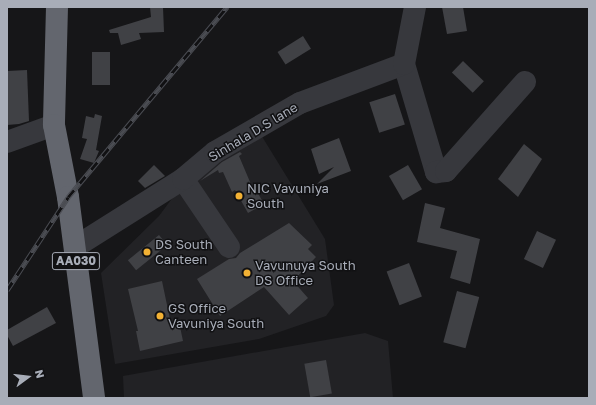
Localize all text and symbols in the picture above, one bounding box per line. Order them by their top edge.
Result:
street label: Sinhala D.S lane [206,99,300,165]
place label: NIC Vavuniya South [247,181,329,212]
marker: NIC Vavuniya South [234,191,244,201]
place label: DS South Canteen [155,237,213,268]
marker: DS South Canteen [142,247,152,257]
road number: AA030 [51,251,101,271]
place label: Vavunuya South DS Office [255,258,356,289]
marker: Vavunuya South DS Office [242,268,252,278]
place label: GS Office Vavuniya South [168,301,264,332]
marker: GS Office Vavuniya South [155,311,165,321]
north arrow [8,357,48,397]
text: N [33,368,47,379]

